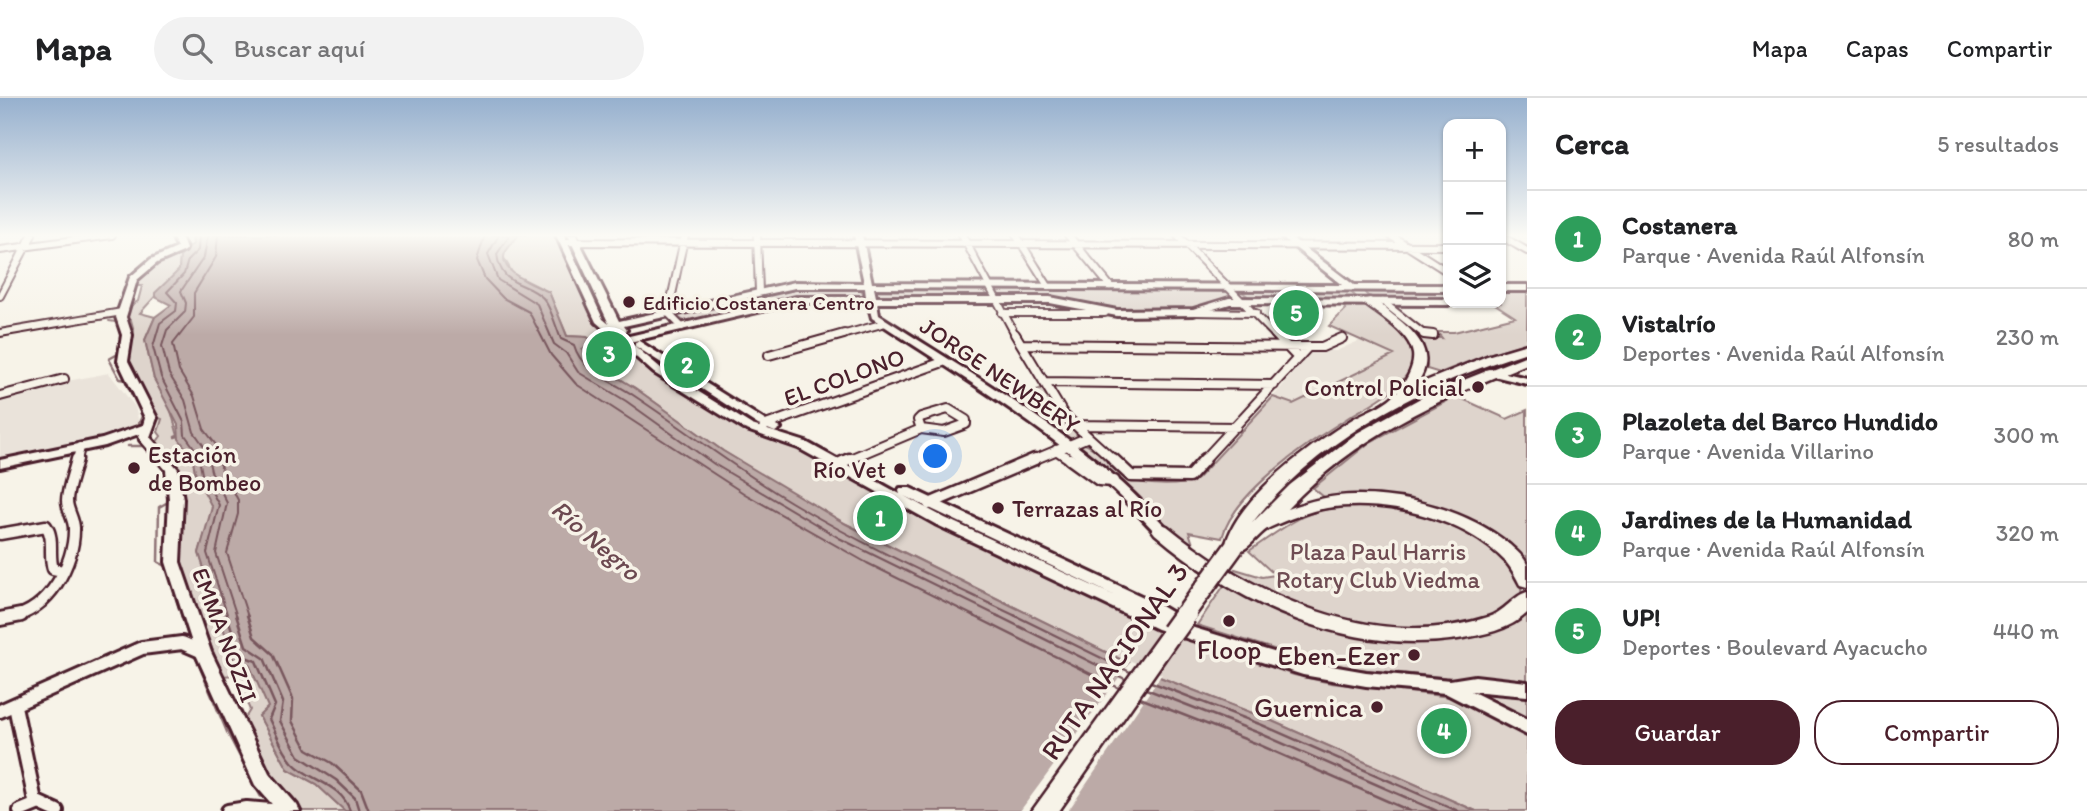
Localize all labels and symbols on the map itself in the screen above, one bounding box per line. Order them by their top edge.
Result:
pin: 5 [1273,287,1319,339]
place label: Edificio Costanera Centro [643,290,875,315]
marker: Edificio Costanera Centro [621,294,637,310]
street label: JORGE NEWBERY [915,311,1086,439]
pin: 3 [586,328,632,380]
pin: 2 [664,339,710,391]
street label: EL COLONO [780,342,908,412]
place label: Control Policial [1304,373,1464,402]
marker: Control Policial [1470,379,1486,395]
your location [918,439,952,473]
place label: Estación de Bombeo [148,440,261,497]
place label: Río Vet [813,455,886,484]
marker: Estación de Bombeo [126,460,142,476]
marker: Río Vet [892,461,908,477]
pin: 1 [857,492,903,544]
water label: Río Negro [545,493,648,588]
place label: Terrazas al Río [1012,494,1162,523]
marker: Terrazas al Río [990,500,1006,516]
park label: Plaza Paul Harris Rotary Club Viedma [1276,537,1481,594]
street label: RUTA NACIONAL 3 [1033,556,1195,766]
street label: EMMA NOZZI [186,563,264,707]
marker: Floop [1221,613,1237,629]
place label: Floop [1197,632,1261,666]
place label: Eben-Ezer [1277,638,1400,672]
marker: Eben-Ezer [1406,647,1422,663]
place label: Guernica [1254,690,1363,724]
marker: Guernica [1369,699,1385,715]
pin: 4 [1421,705,1467,757]

